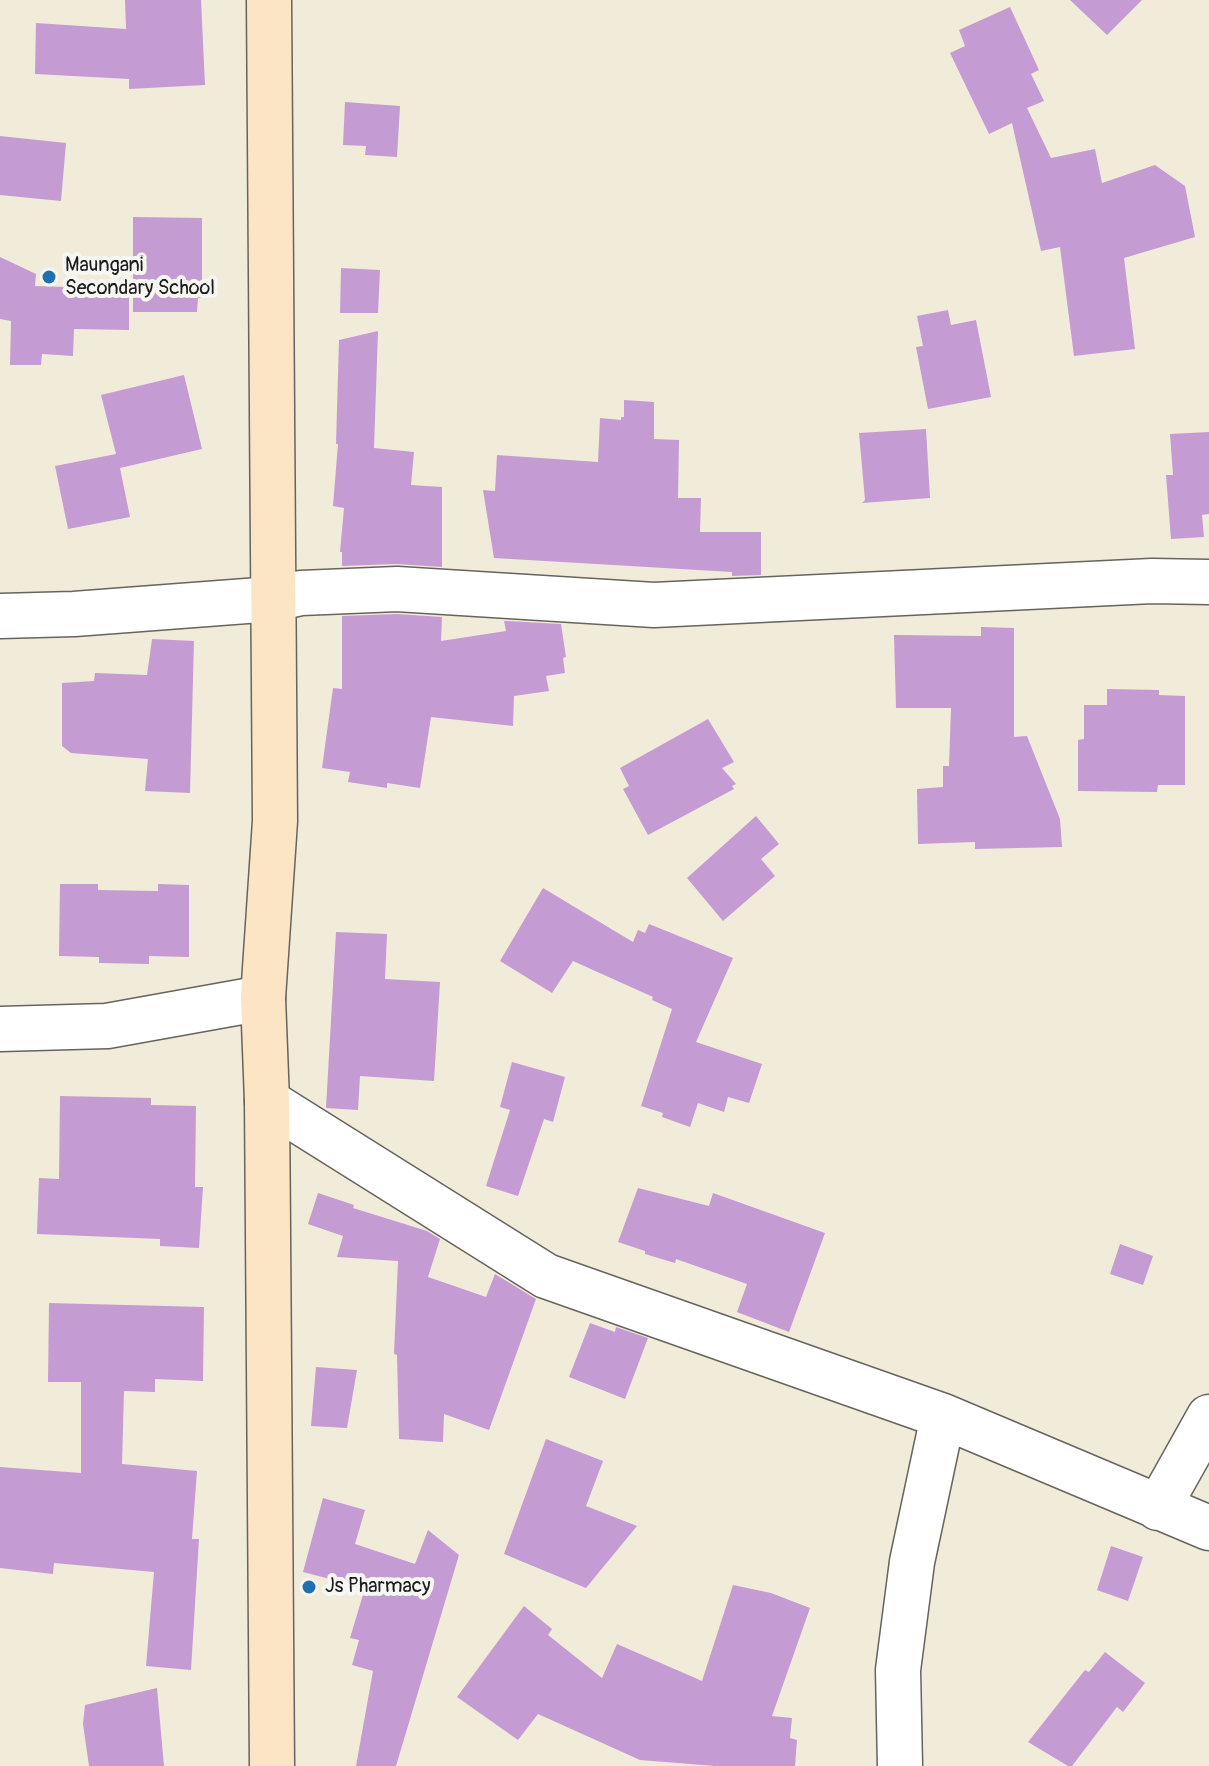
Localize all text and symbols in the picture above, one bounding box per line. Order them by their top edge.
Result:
place label: Maungani Secondary School [65,254,215,301]
marker: Maungani Secondary School [40,268,58,286]
place label: Js Pharmacy [325,1575,430,1599]
marker: Js Pharmacy [300,1578,318,1596]

